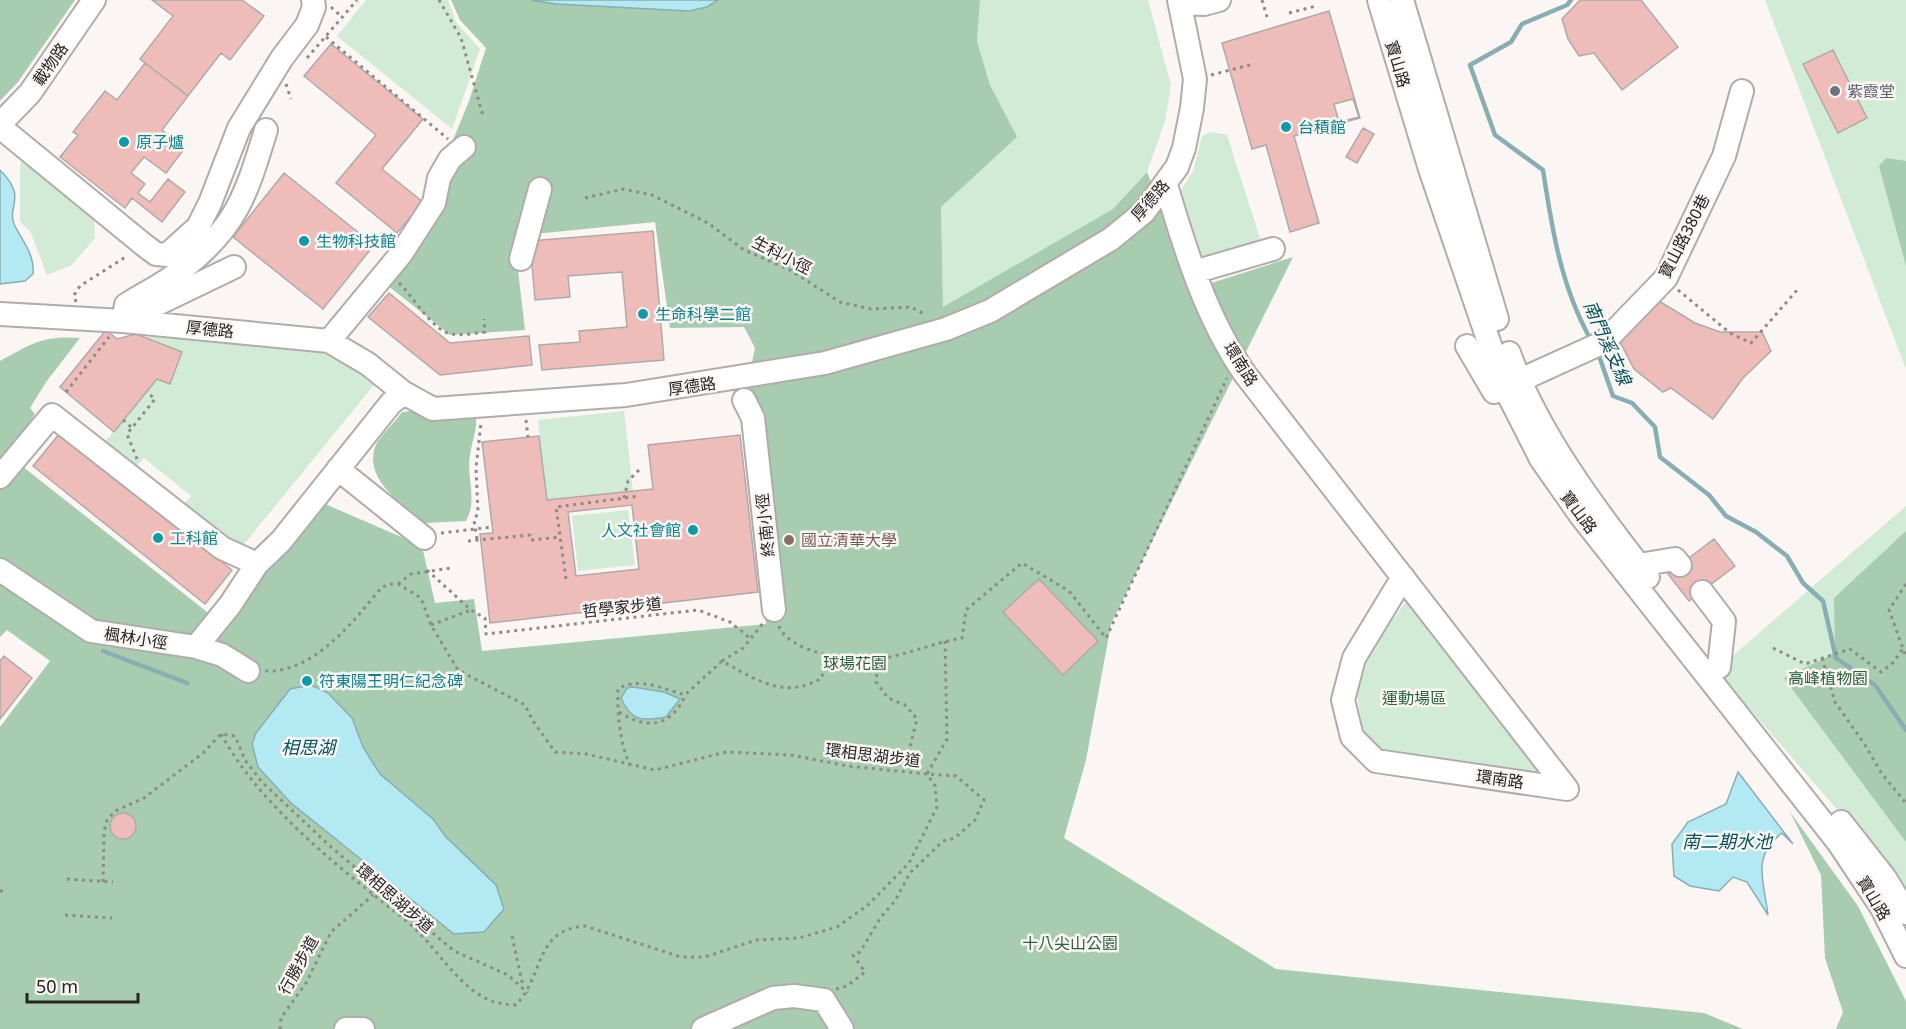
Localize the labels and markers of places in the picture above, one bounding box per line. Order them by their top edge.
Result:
place label: 紫霞堂 [1847,80,1895,102]
marker: 紫霞堂 [1828,84,1842,98]
place label: 台積館 [1298,116,1346,138]
marker: 台積館 [1279,120,1293,134]
place label: 原子爐 [136,131,184,153]
marker: 原子爐 [117,135,131,149]
place label: 生物科技館 [316,230,396,252]
marker: 生物科技館 [297,234,311,248]
place label: 生命科學二館 [655,303,751,325]
marker: 生命科學二館 [636,307,650,321]
place label: 人文社會館 [601,519,681,541]
marker: 人文社會館 [686,523,700,537]
place label: 工科館 [170,527,218,549]
place label: 國立清華大學 [801,529,897,551]
marker: 工科館 [151,531,165,545]
marker: 國立清華大學 [782,533,796,547]
place label: 符東陽王明仁紀念碑 [319,670,463,692]
marker: 符東陽王明仁紀念碑 [300,674,314,688]

